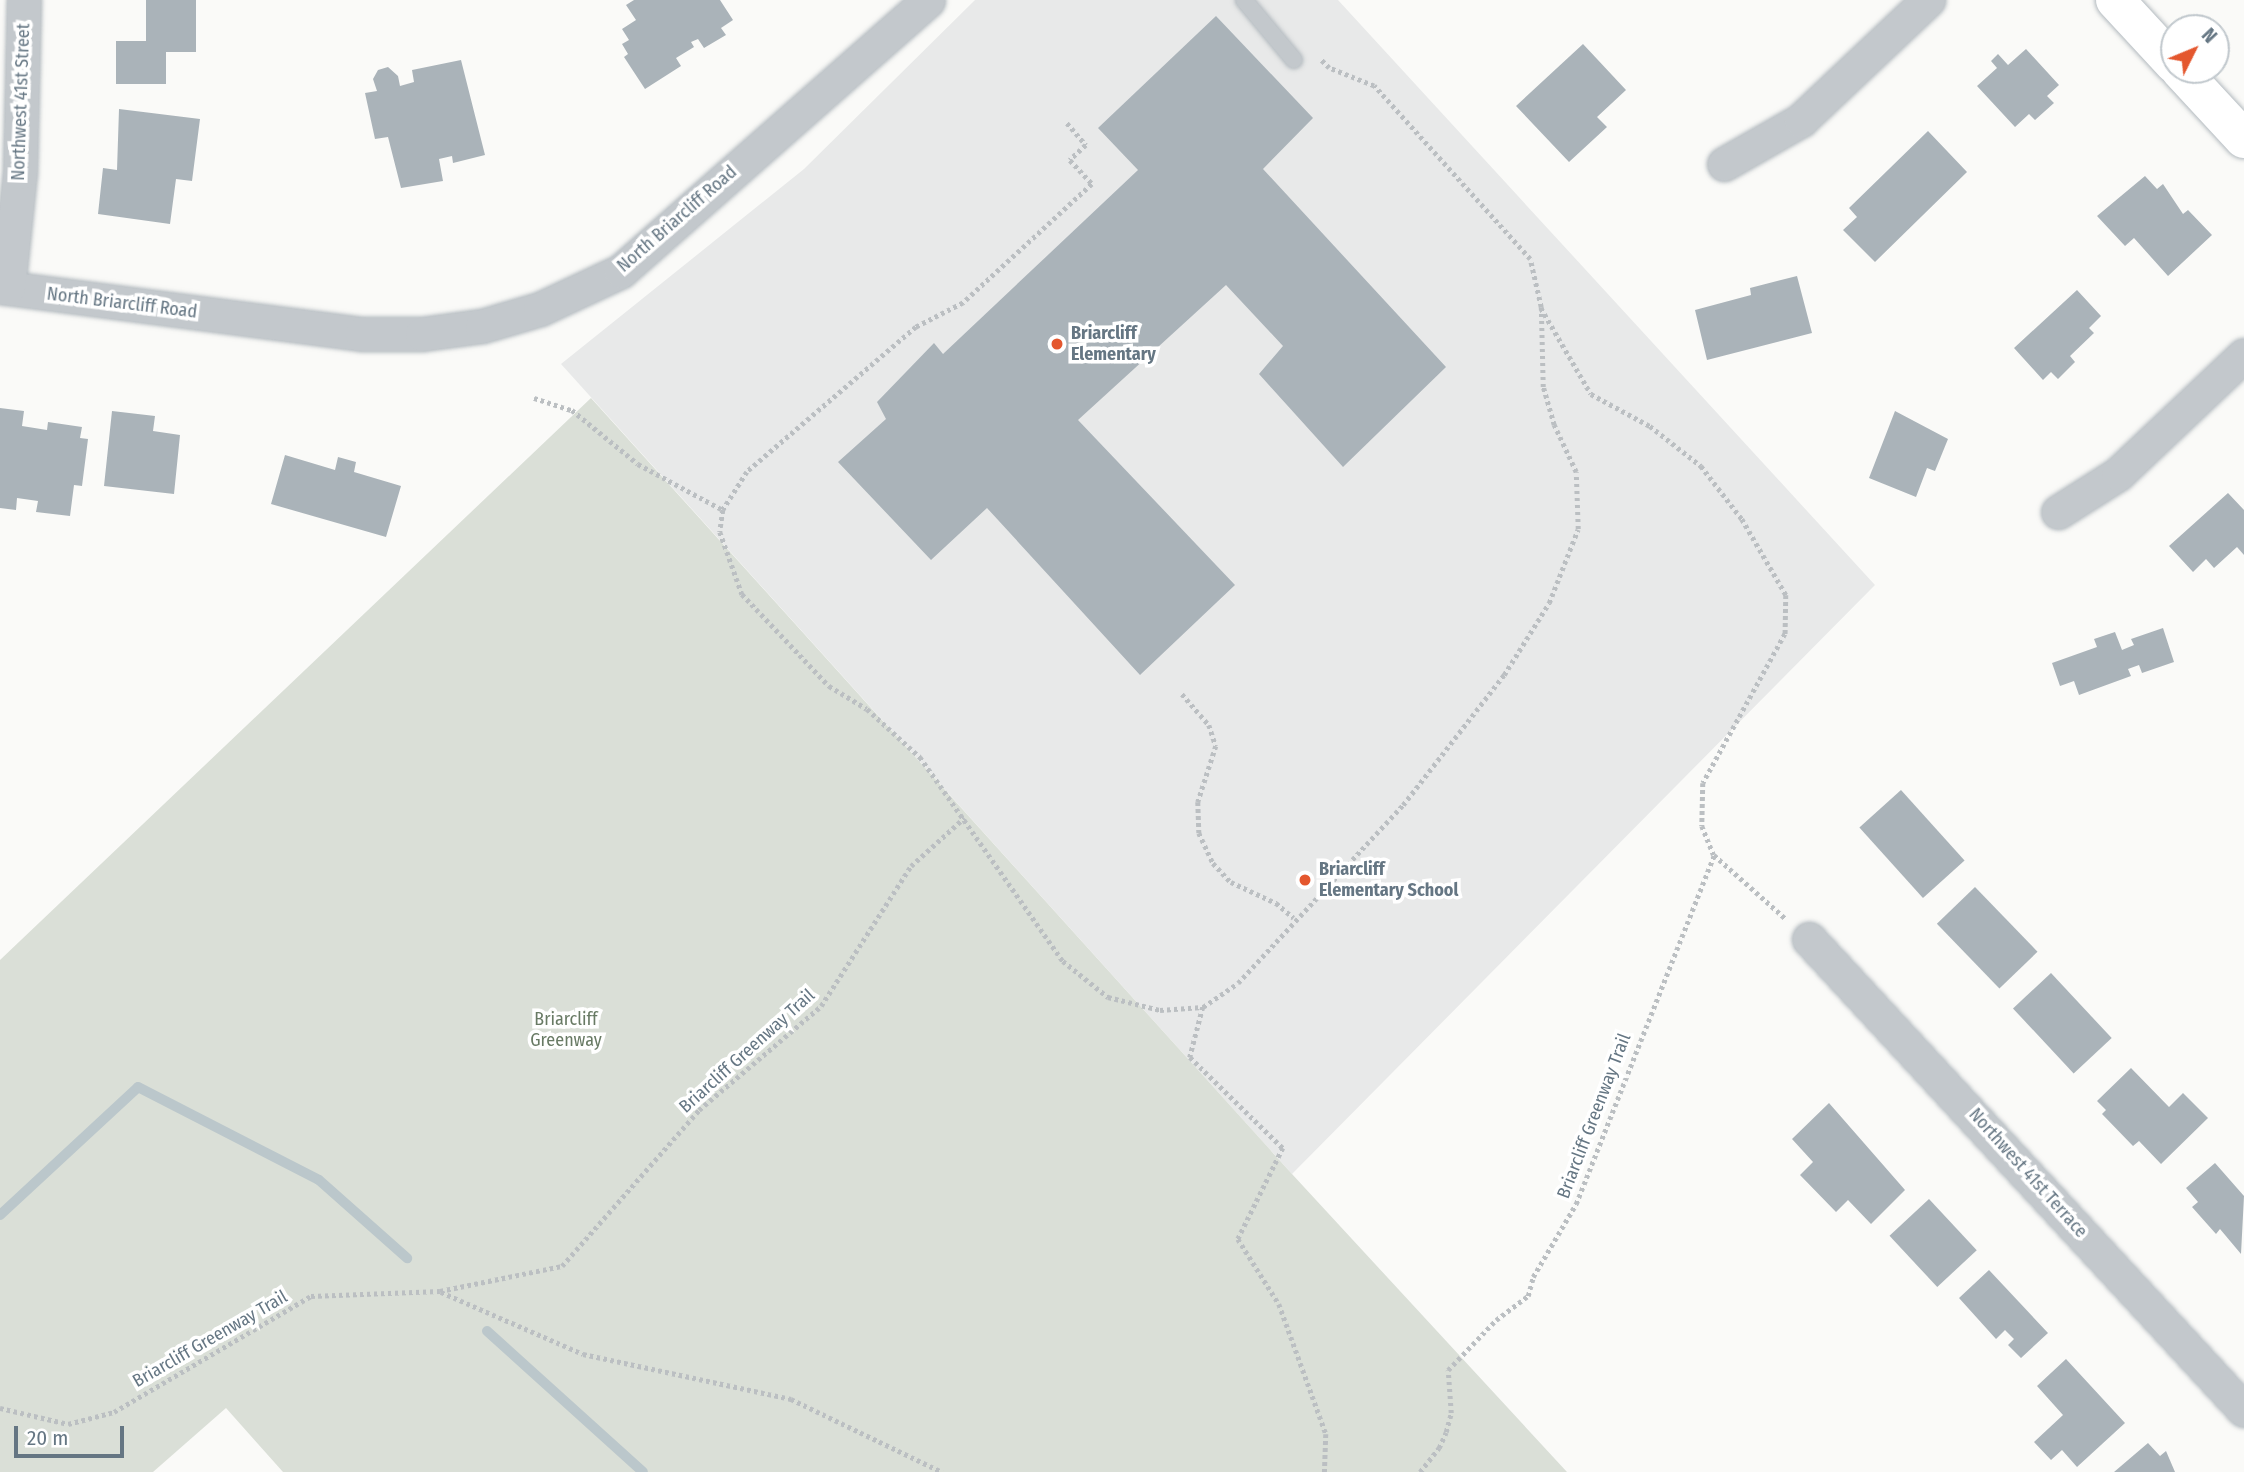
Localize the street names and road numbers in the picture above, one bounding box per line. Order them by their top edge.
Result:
street label: Northwest 41st Street [7,23,35,181]
street label: North Briarcliff Road [613,161,741,277]
street label: North Briarcliff Road [46,283,198,323]
street label: Briarcliff Greenway Trail [675,984,819,1118]
street label: Briarcliff Greenway Trail [1553,1031,1635,1201]
street label: Northwest 41st Terrace [1964,1104,2092,1242]
street label: Briarcliff Greenway Trail [129,1286,291,1392]

